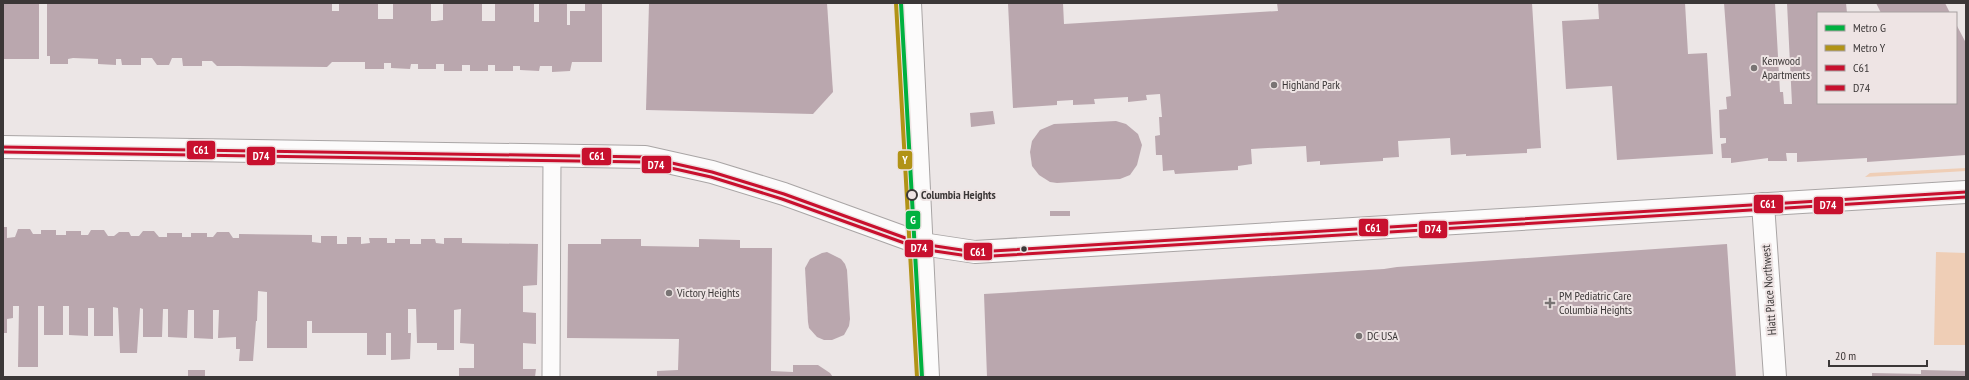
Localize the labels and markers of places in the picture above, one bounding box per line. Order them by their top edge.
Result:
place label: Kenwood Apartments [1762,53,1810,82]
marker: Kenwood Apartments [1749,63,1759,73]
place label: Highland Park [1282,77,1340,92]
marker: Highland Park [1269,80,1279,90]
place label: Columbia Heights [921,187,996,202]
marker: Columbia Heights [906,189,918,201]
unlabelled marker [1019,244,1029,254]
place label: Victory Heights [676,285,740,300]
marker: Victory Heights [664,288,674,298]
place label: PM Pediatric Care Columbia Heights [1559,288,1632,317]
marker: PM Pediatric Care Columbia Heights [1544,297,1556,309]
place label: DC USA [1367,328,1398,343]
marker: DC USA [1354,331,1364,341]

